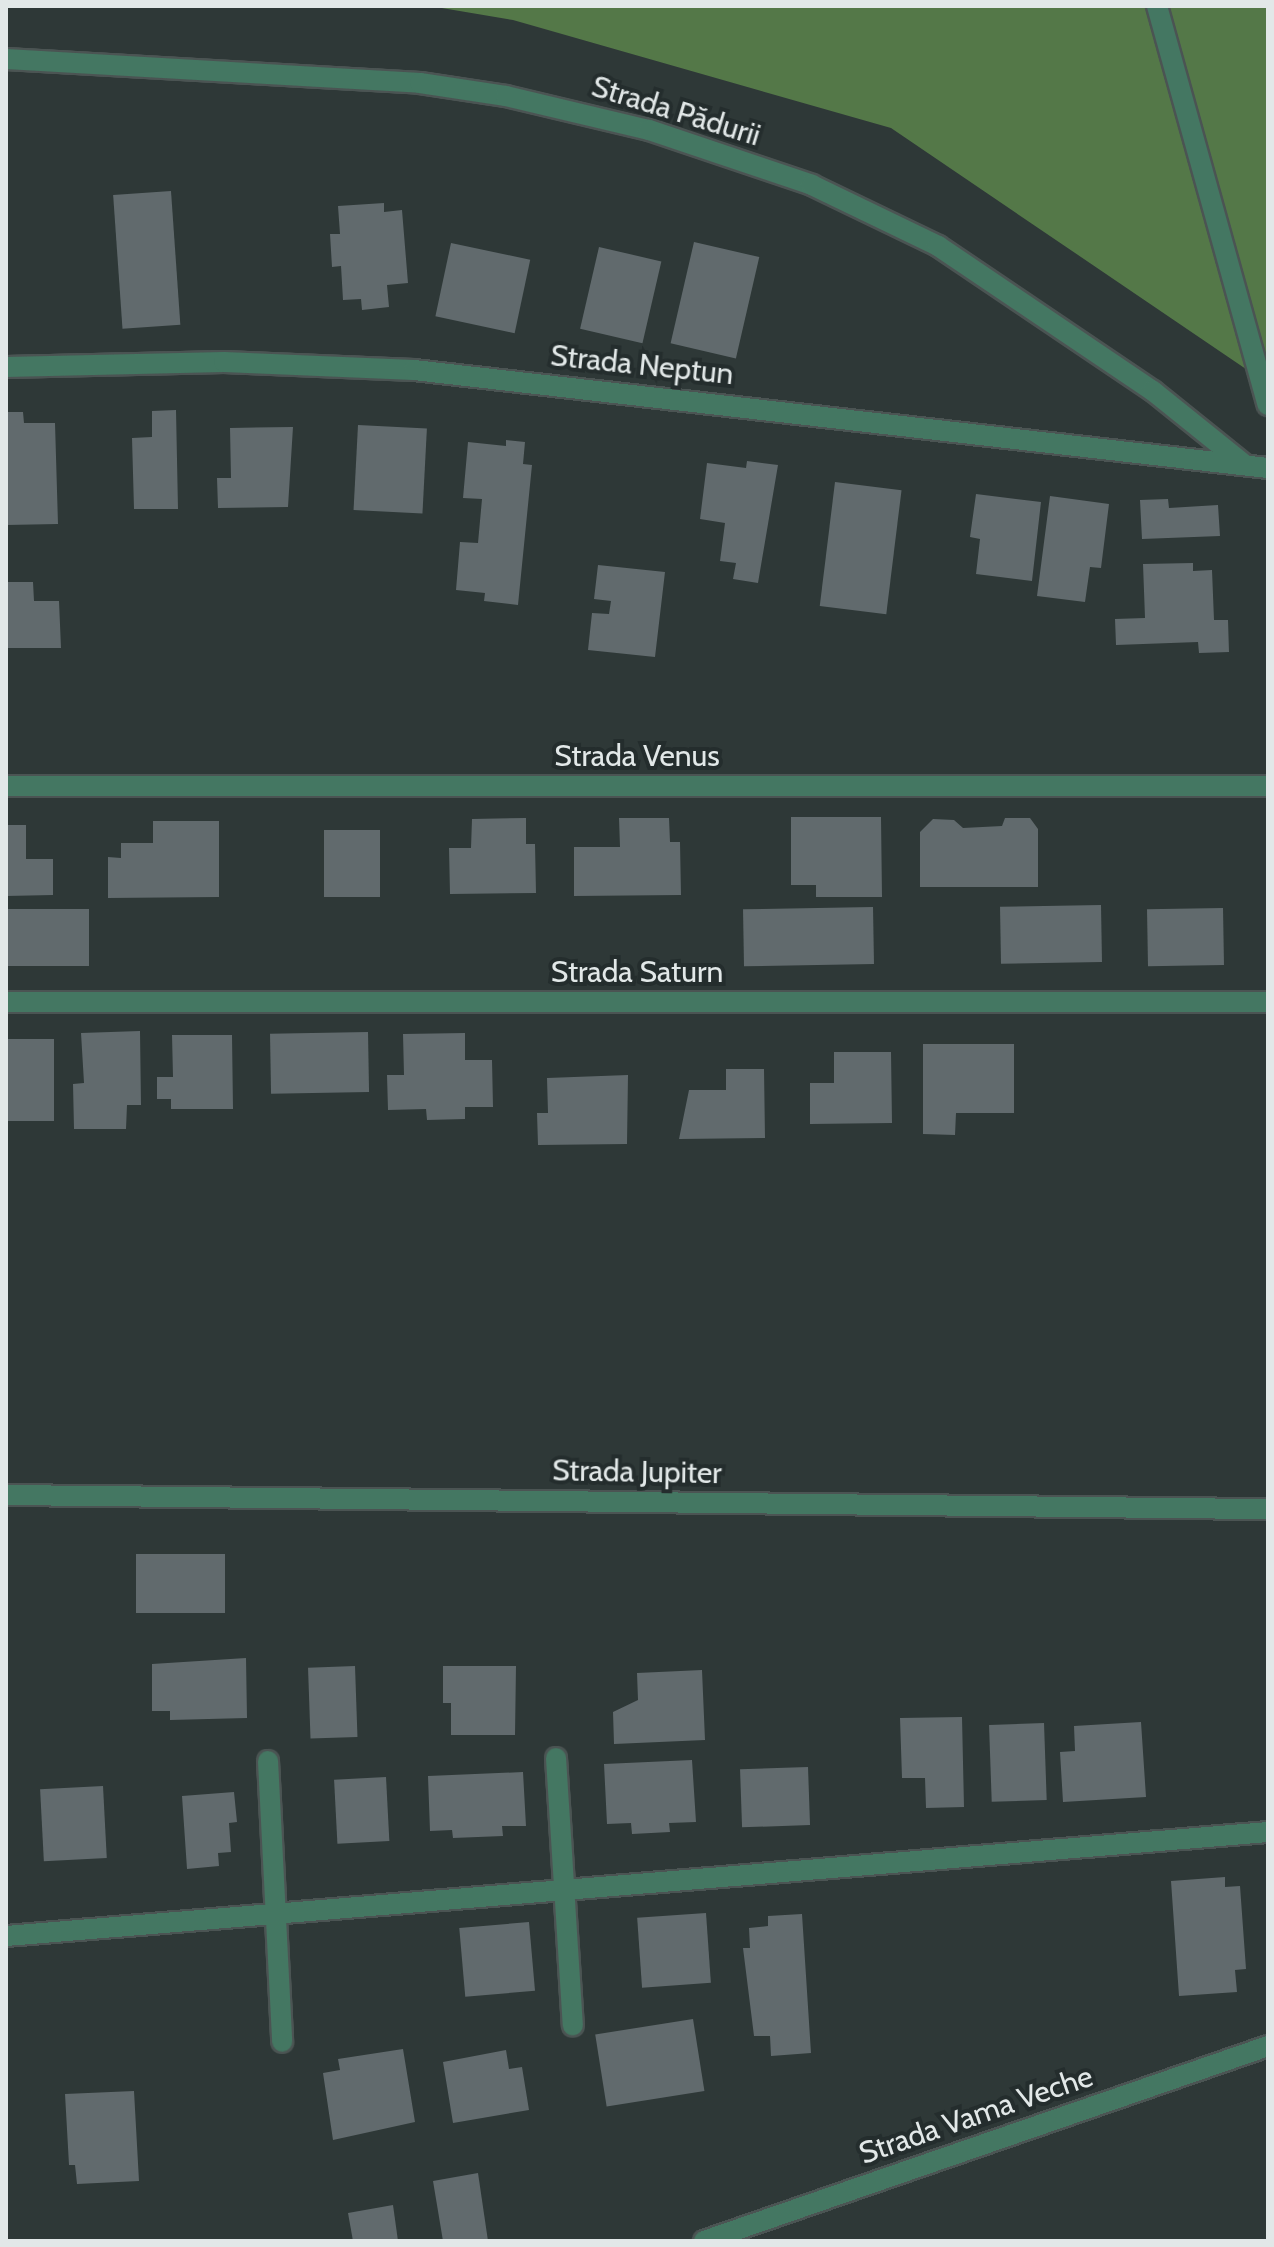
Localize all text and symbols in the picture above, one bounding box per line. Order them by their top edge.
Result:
street label: Strada Pădurii [587,68,765,154]
street label: Strada Neptun [549,337,735,393]
street label: Strada Venus [554,738,720,774]
street label: Strada Saturn [551,954,723,990]
street label: Strada Jupiter [552,1453,722,1491]
street label: Strada Vama Veche [854,2058,1098,2172]

